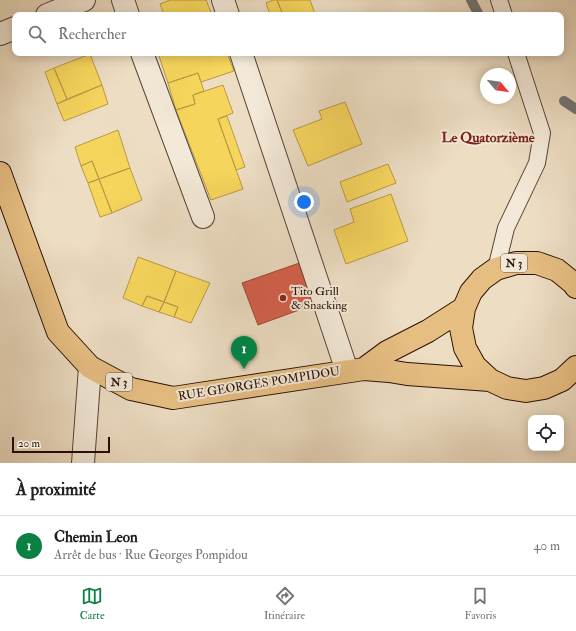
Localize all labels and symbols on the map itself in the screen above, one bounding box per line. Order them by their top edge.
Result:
north arrow [480,68,516,104]
district label: Le Quatorzième [441,129,535,146]
your location [294,192,314,212]
road number: N 3 [501,254,527,272]
place label: Tito Grill & Snacking [291,284,348,313]
marker: Tito Grill & Snacking [278,293,288,303]
pin: 1 [231,336,257,369]
street label: RUE GEORGES POMPIDOU [177,364,341,404]
road number: N 3 [106,373,132,391]
scale bar [12,435,110,454]

